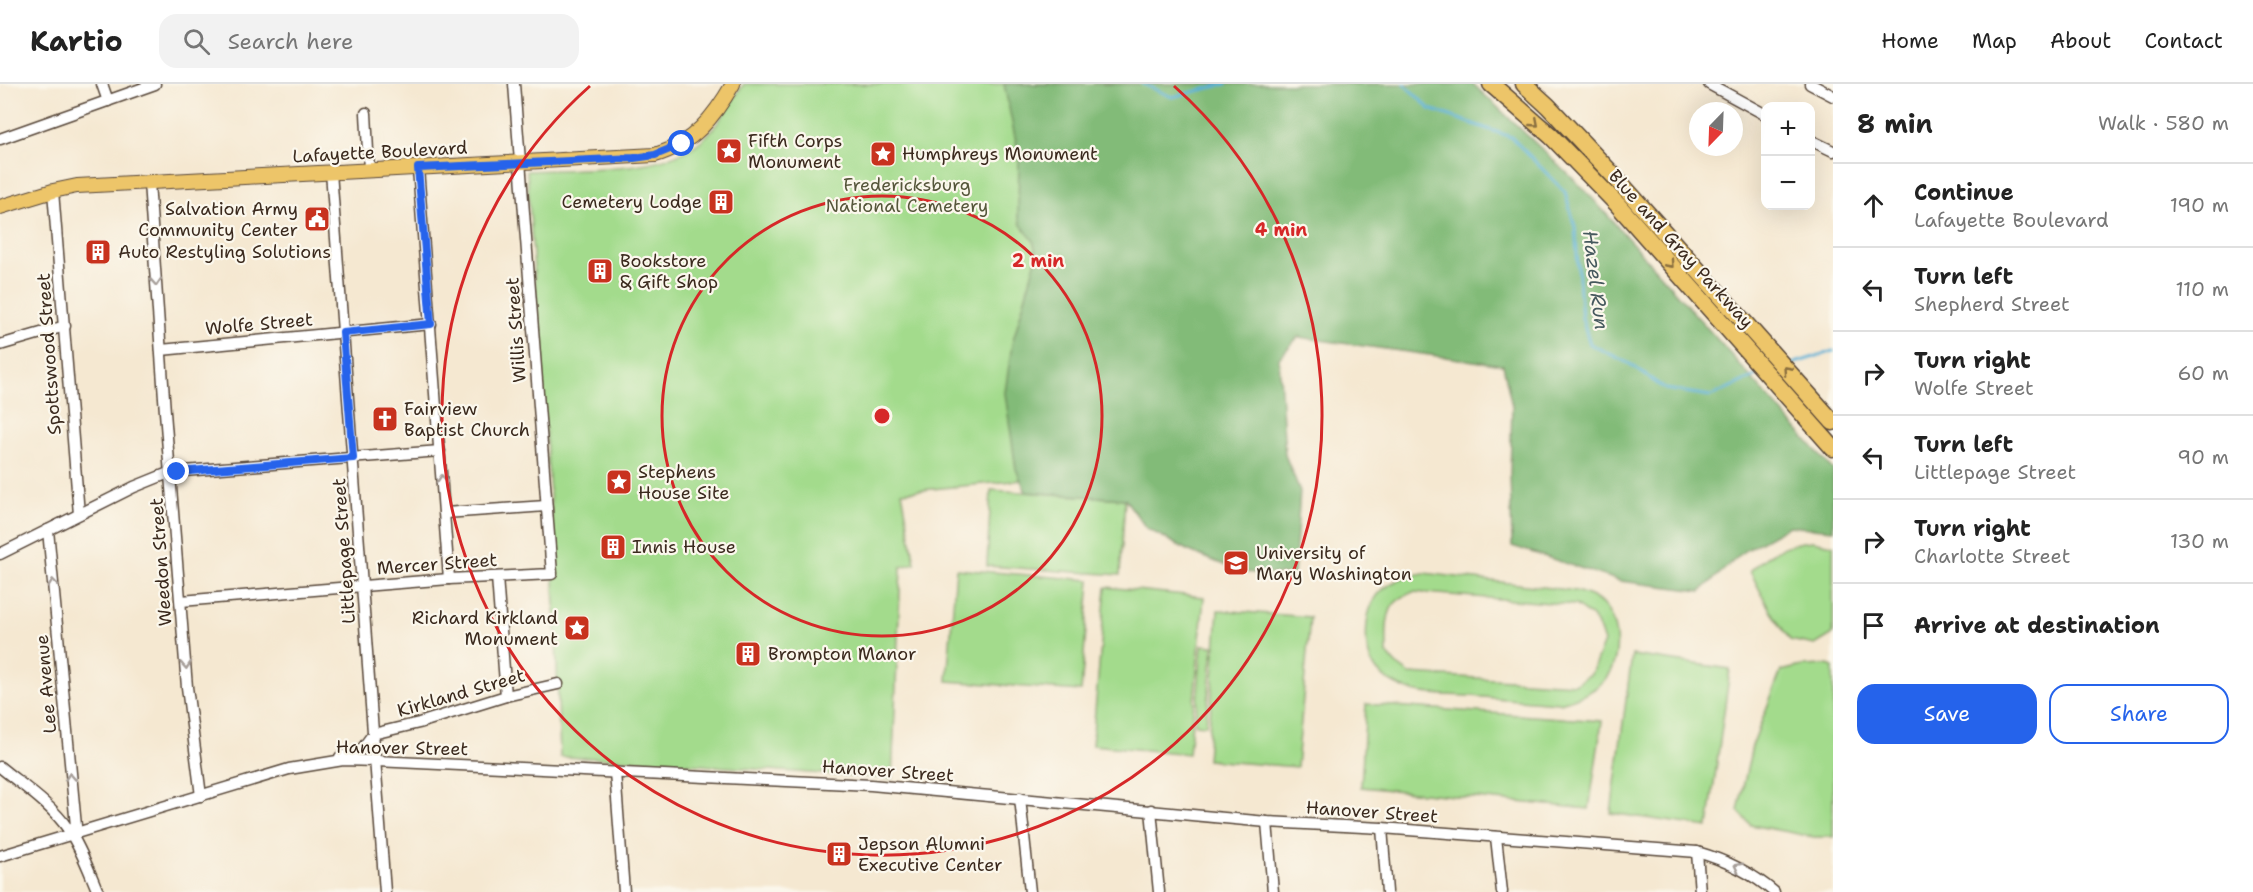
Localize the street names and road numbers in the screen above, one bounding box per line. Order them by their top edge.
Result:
street label: Lafayette Boulevard [292,135,468,169]
street label: Blue and Gray Parkway [1603,164,1759,334]
street label: Spottswood Street [31,272,67,436]
street label: Willis Street [500,276,532,383]
street label: Wolfe Street [204,307,314,341]
street label: Littlepage Street [327,477,361,625]
street label: Weedon Street [145,497,177,627]
street label: Mercer Street [376,548,498,580]
street label: Lee Avenue [30,633,62,735]
street label: Kirkland Street [394,663,528,723]
street label: Hanover Street [336,735,469,761]
street label: Hanover Street [821,754,955,788]
street label: Hanover Street [1305,795,1439,829]

